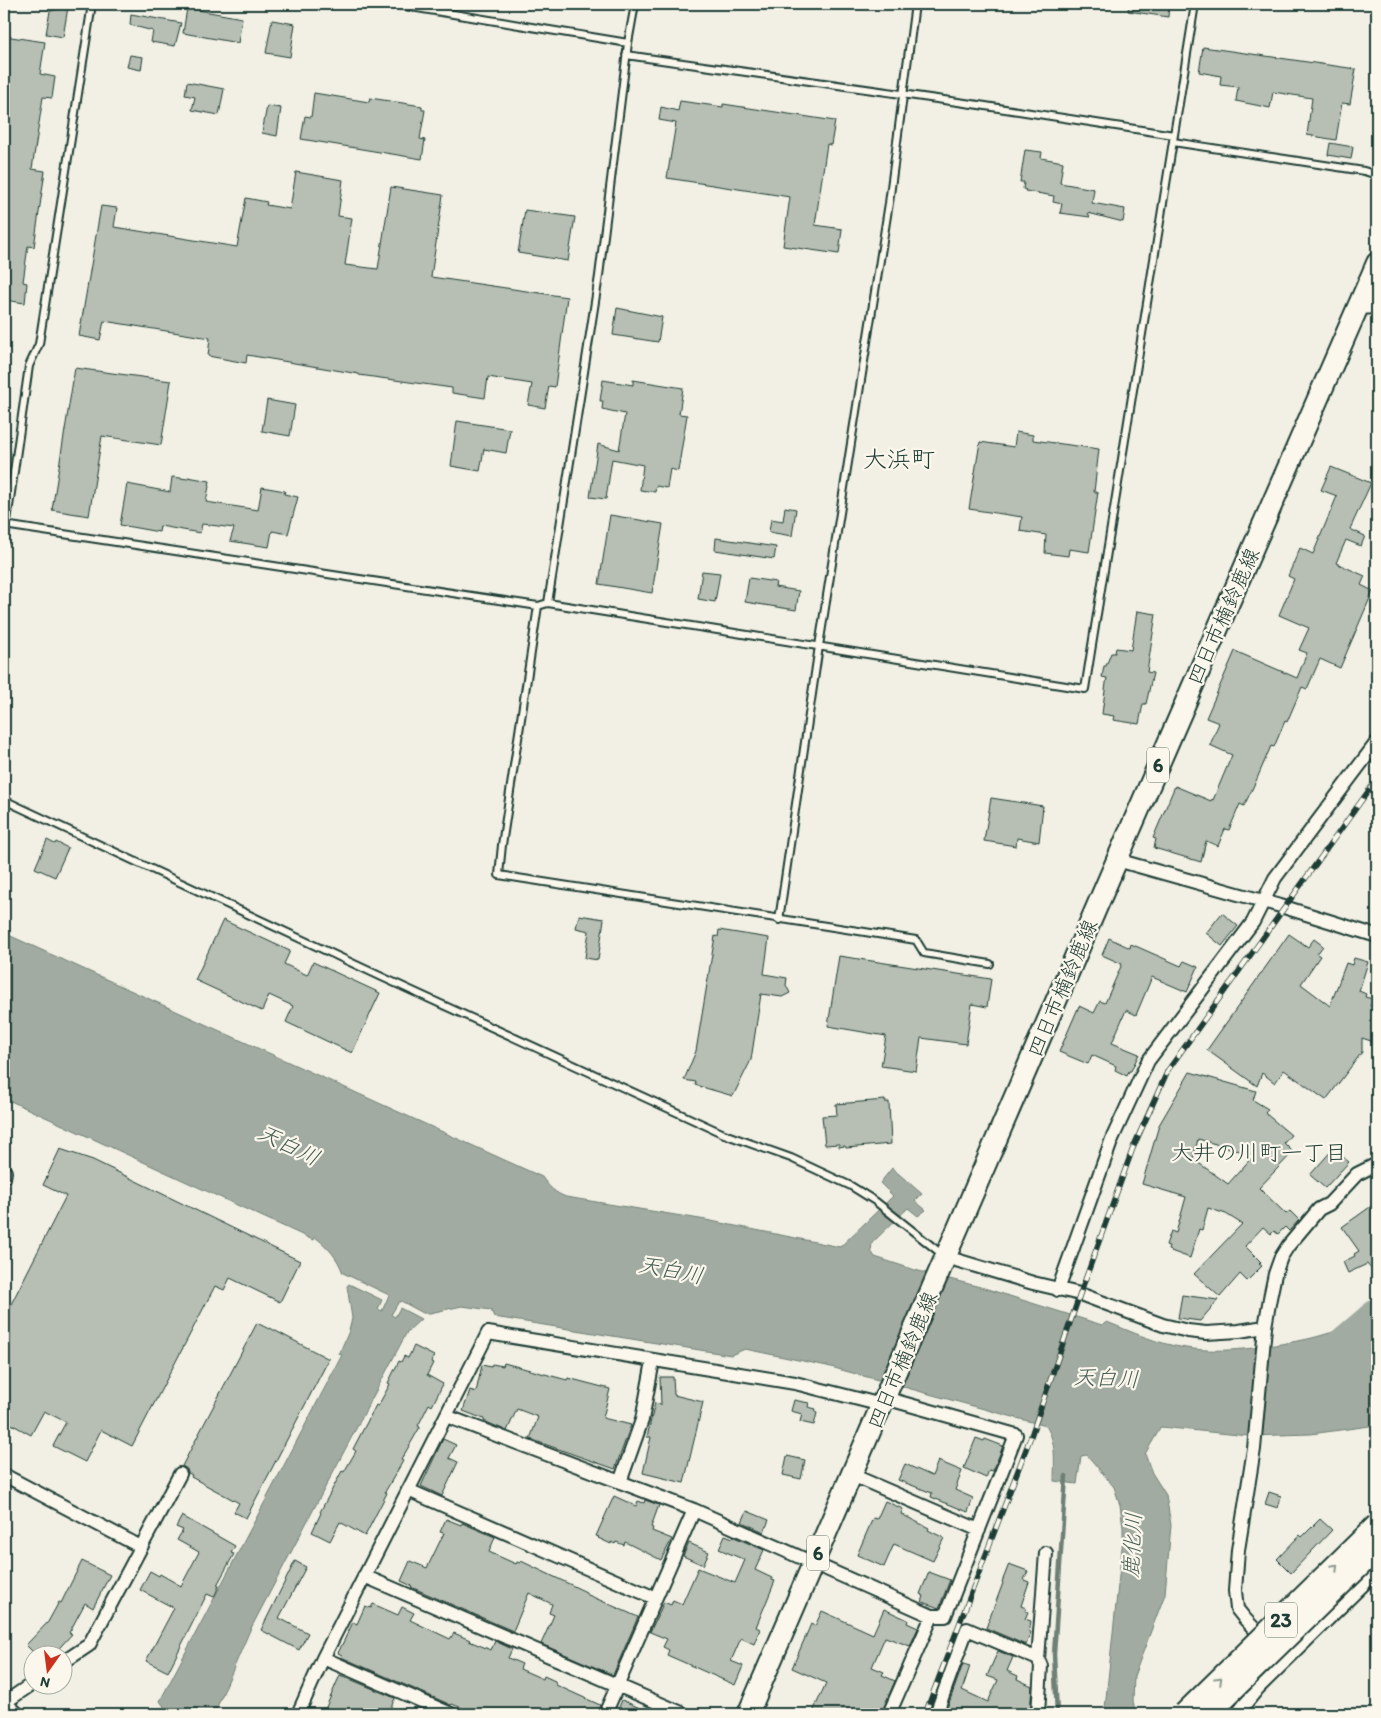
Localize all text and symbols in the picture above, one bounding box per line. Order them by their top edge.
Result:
district label: 大浜町 [863,444,935,473]
street label: 四日市楠鈴鹿線 [1182,544,1264,688]
road number: 6 [1147,748,1169,782]
street label: 四日市楠鈴鹿線 [1022,915,1102,1061]
water label: 天白川 [253,1118,325,1172]
district label: 大井の川町一丁目 [1171,1139,1347,1166]
water label: 天白川 [636,1250,706,1290]
street label: 四日市楠鈴鹿線 [862,1287,942,1433]
water label: 天白川 [1073,1363,1139,1393]
water label: 鹿化川 [1117,1511,1147,1579]
road number: 6 [807,1536,829,1570]
one-way arrow [1330,1564,1339,1573]
road number: 23 [1265,1602,1297,1638]
north arrow [22,1646,72,1696]
text: N [38,1673,52,1692]
one-way arrow [1213,1677,1222,1686]

